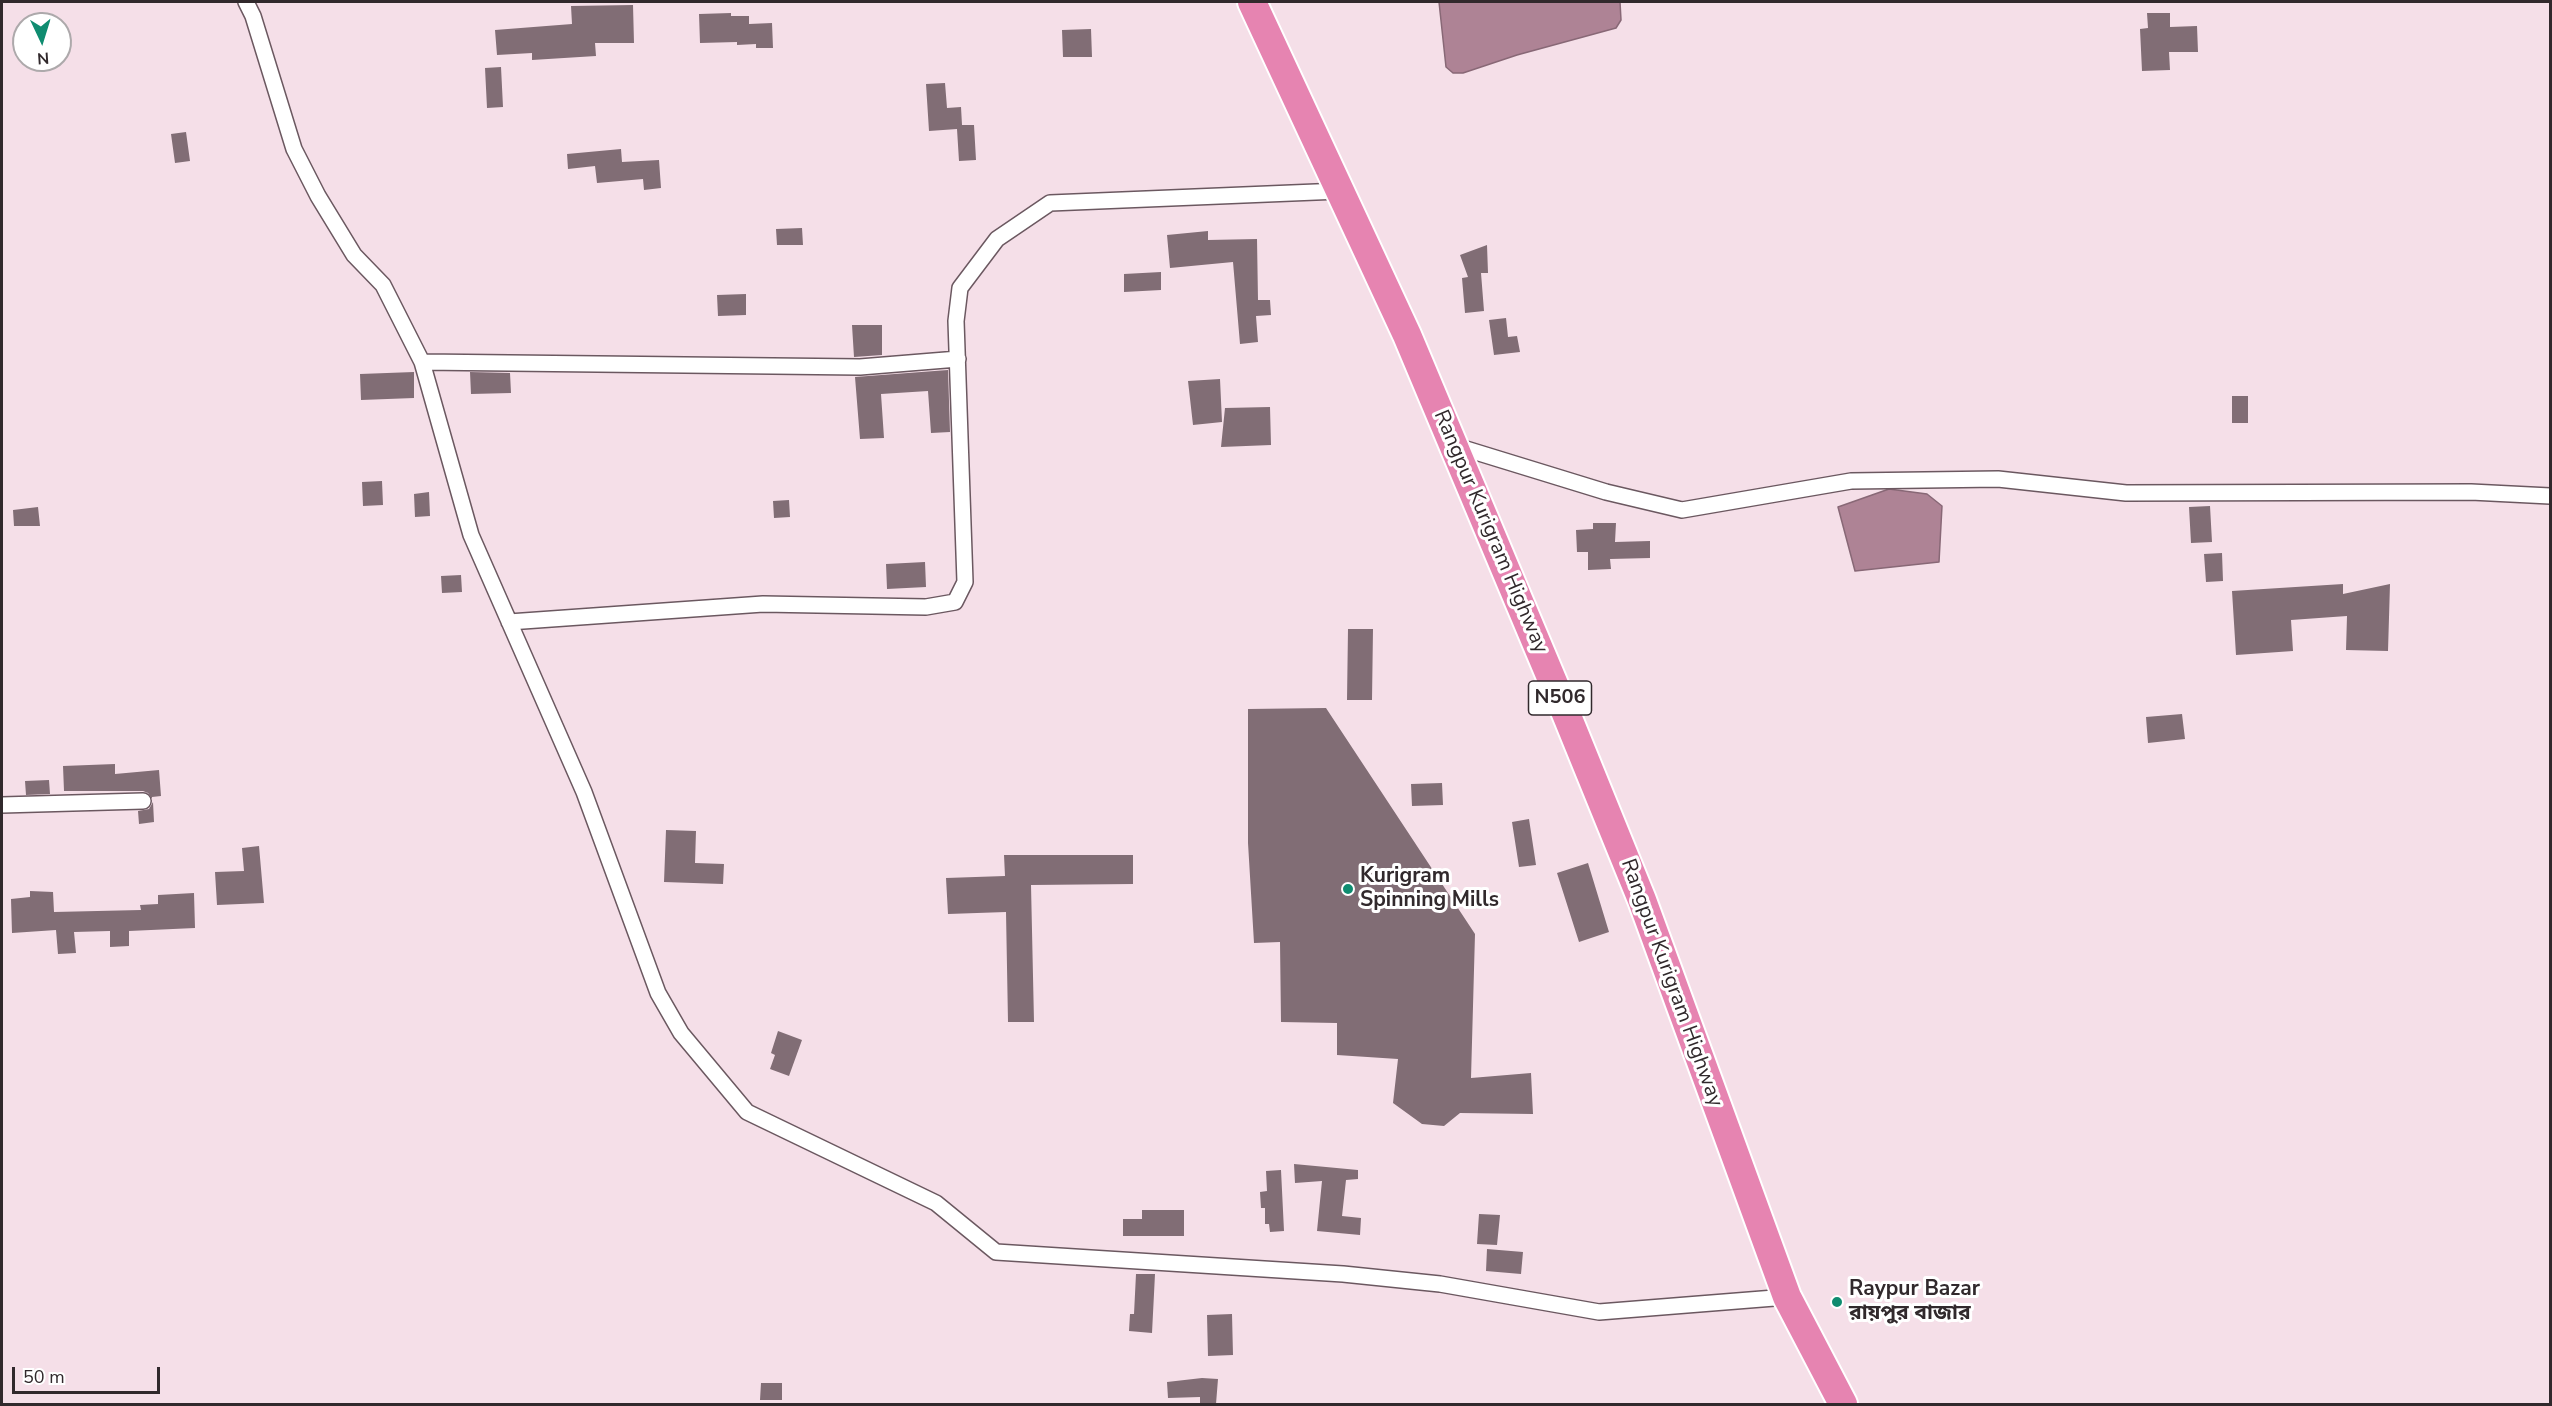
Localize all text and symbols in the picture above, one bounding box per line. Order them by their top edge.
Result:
north arrow [12,12,72,72]
text: N [36,47,50,69]
street label: Rangpur Kurigram Highway [1427,407,1553,657]
road number: N506 [1528,681,1592,715]
street label: Rangpur Kurigram Highway [1614,856,1728,1110]
place label: Kurigram Spinning Mills [1360,864,1499,914]
marker: Kurigram Spinning Mills [1341,882,1355,896]
place label: Raypur Bazar রায়পুর বাজার [1849,1277,1980,1327]
marker: Raypur Bazar রায়পুর বাজার [1830,1295,1844,1309]
scale bar [15,1355,164,1393]
text: 50 m [23,1365,65,1389]

